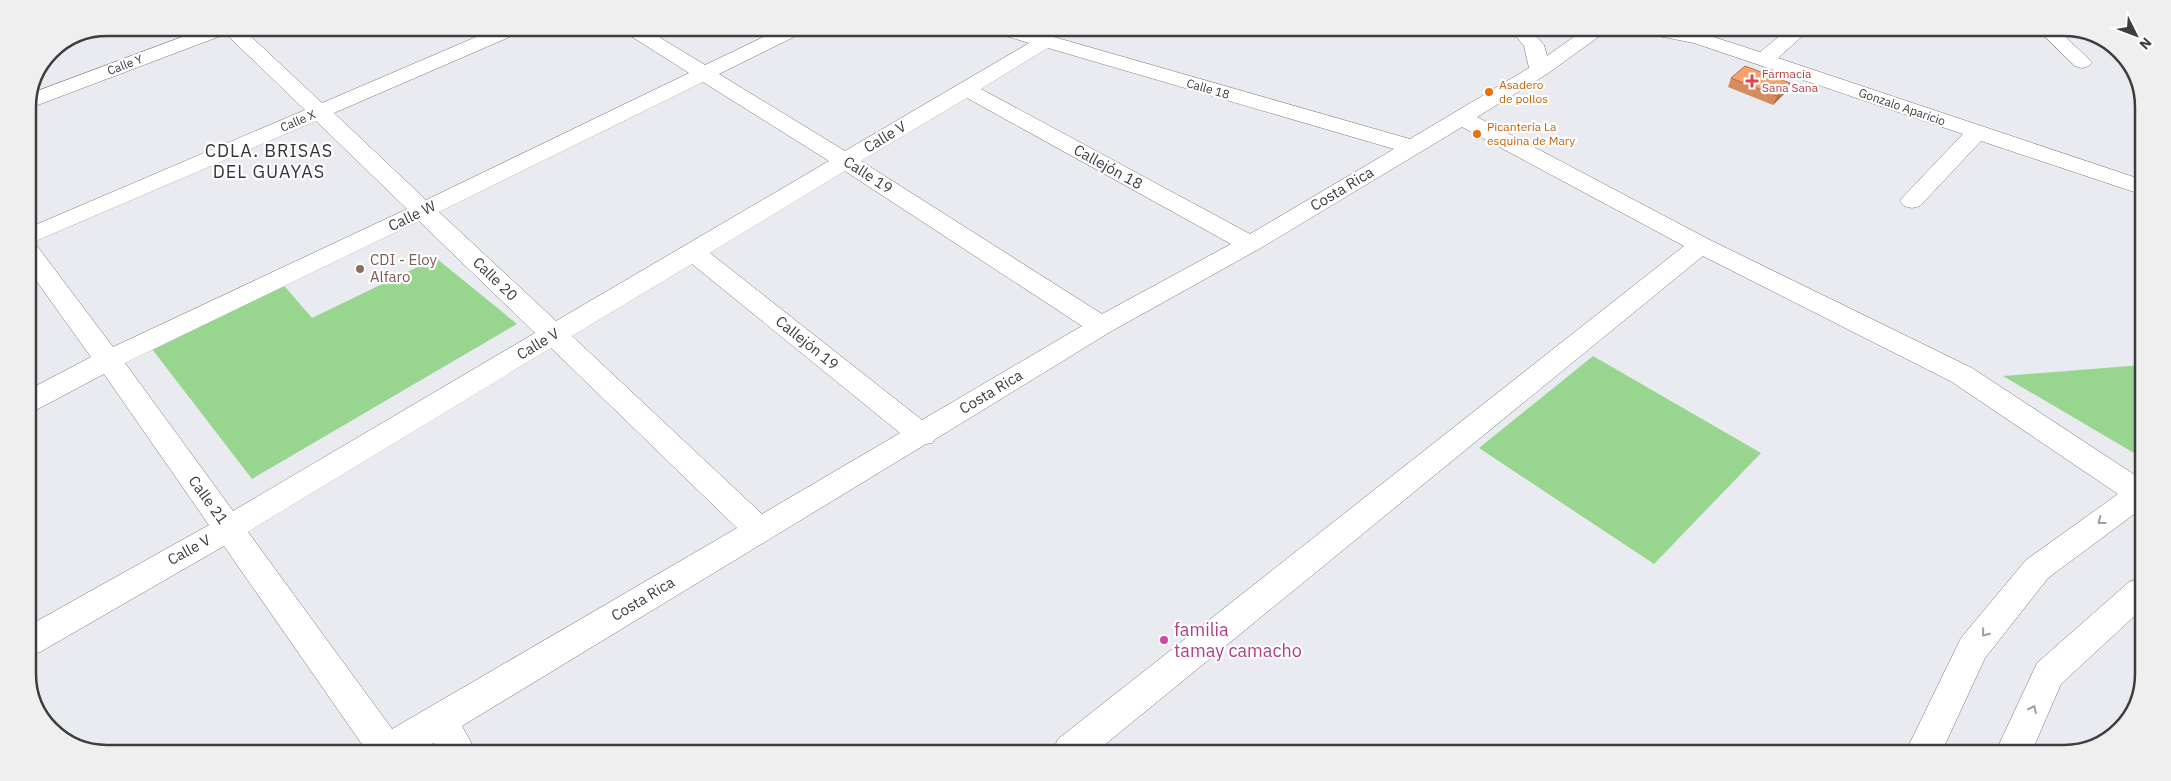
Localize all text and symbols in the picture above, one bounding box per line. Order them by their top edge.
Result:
north arrow [2111,10,2161,60]
text: N [2136,34,2156,53]
street label: Calle Y [105,51,145,78]
place label: Farmacia Sana Sana [1762,66,1819,95]
street label: Calle 18 [1185,75,1231,102]
marker: Farmacia Sana Sana [1746,75,1758,87]
place label: Asadero de pollos [1499,77,1548,106]
street label: Gonzalo Aparicio [1857,85,1948,129]
marker: Asadero de pollos [1483,86,1495,98]
street label: Calle X [278,106,318,135]
street label: Calle V [860,116,909,157]
place label: Picantería La esquina de Mary [1487,119,1575,148]
marker: Picantería La esquina de Mary [1471,128,1483,140]
district label: CDLA. BRISAS DEL GUAYAS [205,139,333,183]
street label: Callejón 18 [1070,140,1146,193]
street label: Calle 19 [840,152,897,198]
street label: Costa Rica [1307,162,1377,215]
street label: Calle W [385,196,439,235]
place label: CDI - Eloy Alfaro [370,250,438,286]
street label: Calle 20 [469,253,522,305]
marker: CDI - Eloy Alfaro [354,263,366,275]
street label: Callejón 19 [772,311,843,374]
street label: Calle V [513,323,562,364]
street label: Costa Rica [956,365,1026,418]
street label: Calle 21 [184,472,232,528]
one-way arrow [2098,516,2107,524]
street label: Calle V [164,530,214,569]
street label: Costa Rica [608,572,678,625]
place label: familia tamay camacho [1174,618,1302,662]
one-way arrow [1982,628,1991,637]
marker: familia tamay camacho [1158,634,1170,646]
one-way arrow [2027,705,2037,714]

